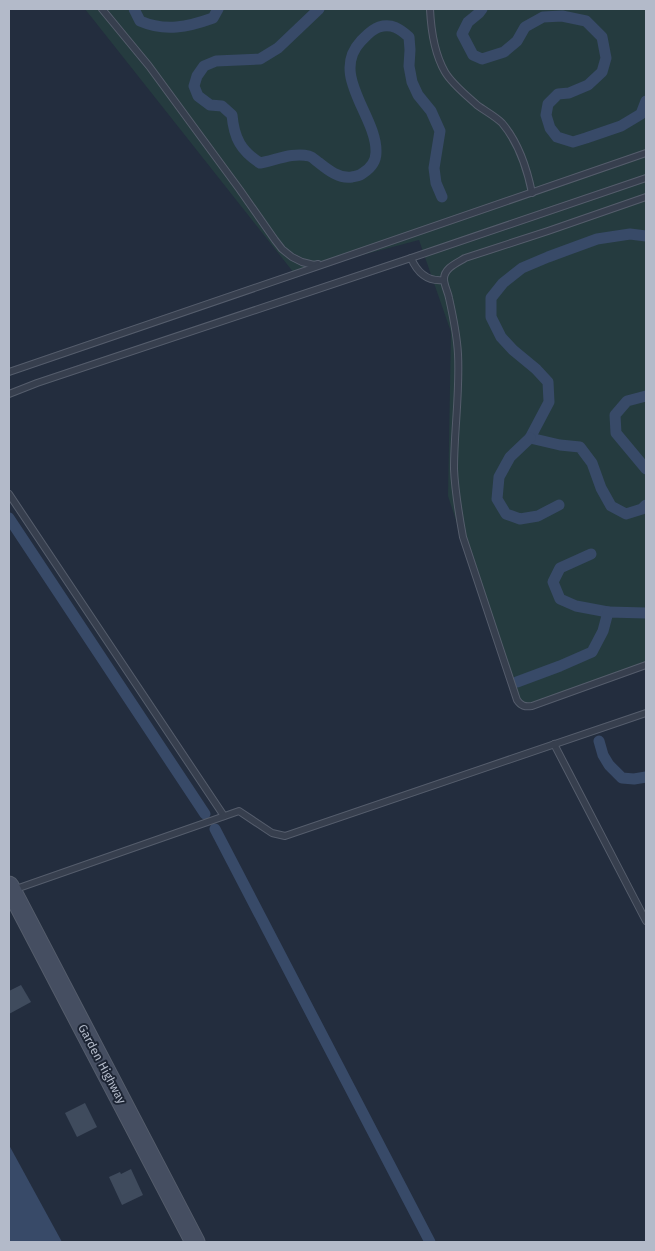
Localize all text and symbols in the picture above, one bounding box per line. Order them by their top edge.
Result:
street label: Garden Highway [75,1022,129,1106]

